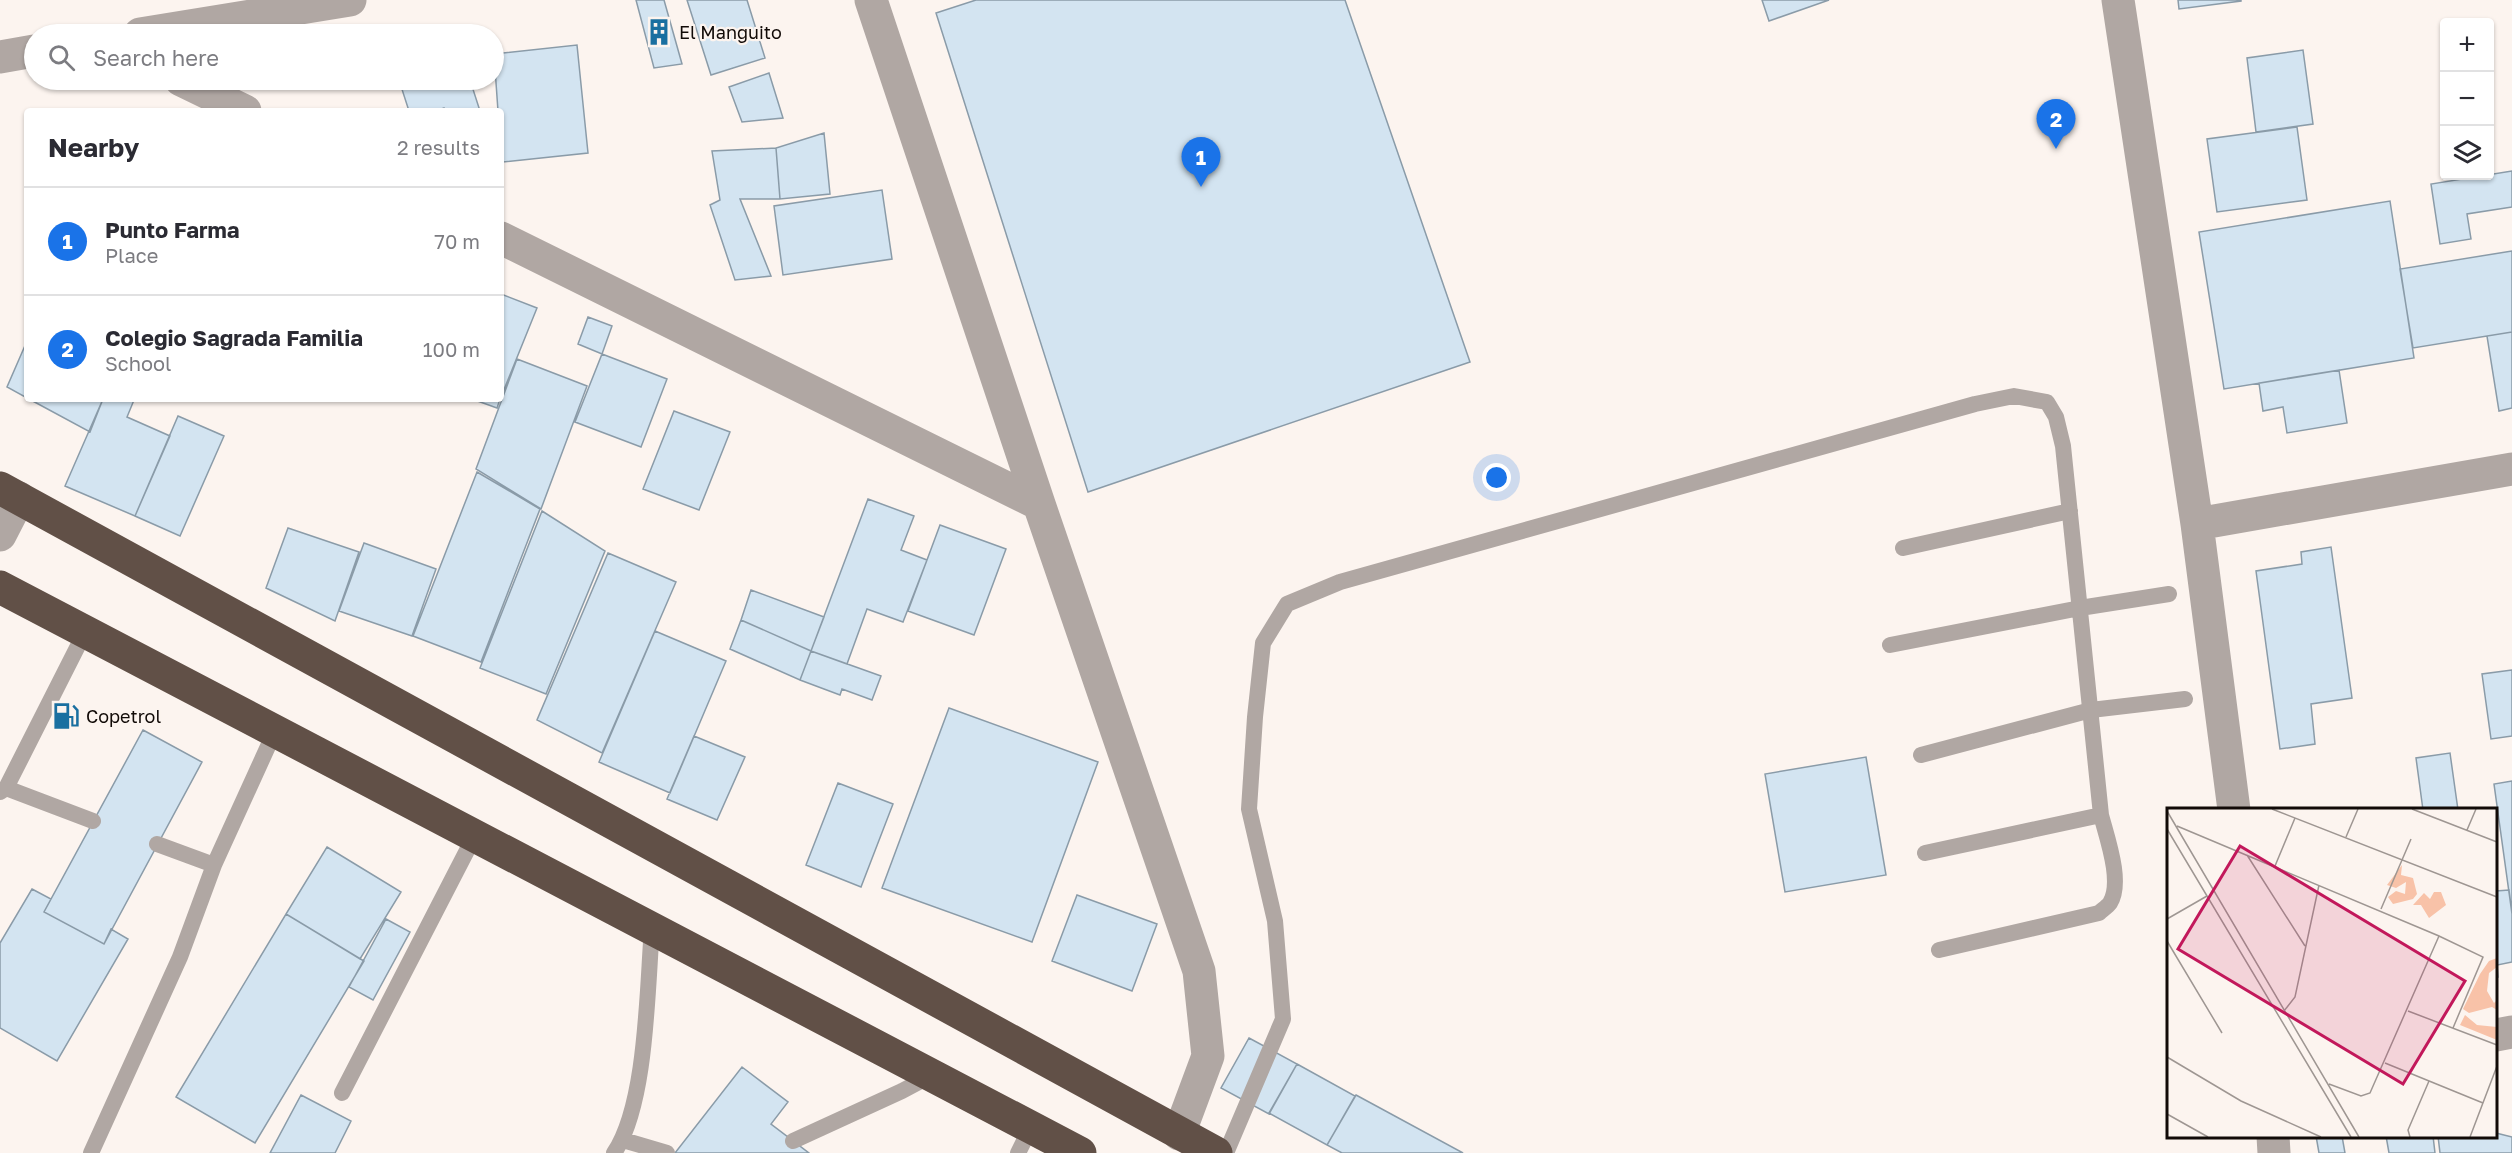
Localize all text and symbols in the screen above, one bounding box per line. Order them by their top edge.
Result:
building icon: El Manguito [644,17,674,47]
map controls [2440,18,2494,180]
button: + [2440,18,2494,72]
place label: El Manguito [679,21,782,43]
search box [24,24,504,90]
icon: search [45,41,78,74]
text: Search here [93,44,219,71]
button: − [2440,72,2494,126]
pin: 2 [2036,100,2076,149]
button: layers [2440,126,2494,180]
text: Nearby [48,132,139,163]
text: 2 results [397,135,480,159]
pin: 1 [1182,138,1220,187]
text: Punto Farma [105,216,240,243]
text: 1 [62,229,73,253]
text: 70 m [434,229,480,253]
text: Place [105,243,158,267]
text: Colegio Sagrada Familia [105,324,363,351]
text: 2 [61,337,74,361]
text: 100 m [423,337,480,361]
text: School [105,351,171,375]
your location [1482,463,1511,492]
fuel station icon: Copetrol [51,701,81,731]
place label: Copetrol [86,705,161,727]
inset map [2167,808,2497,1138]

